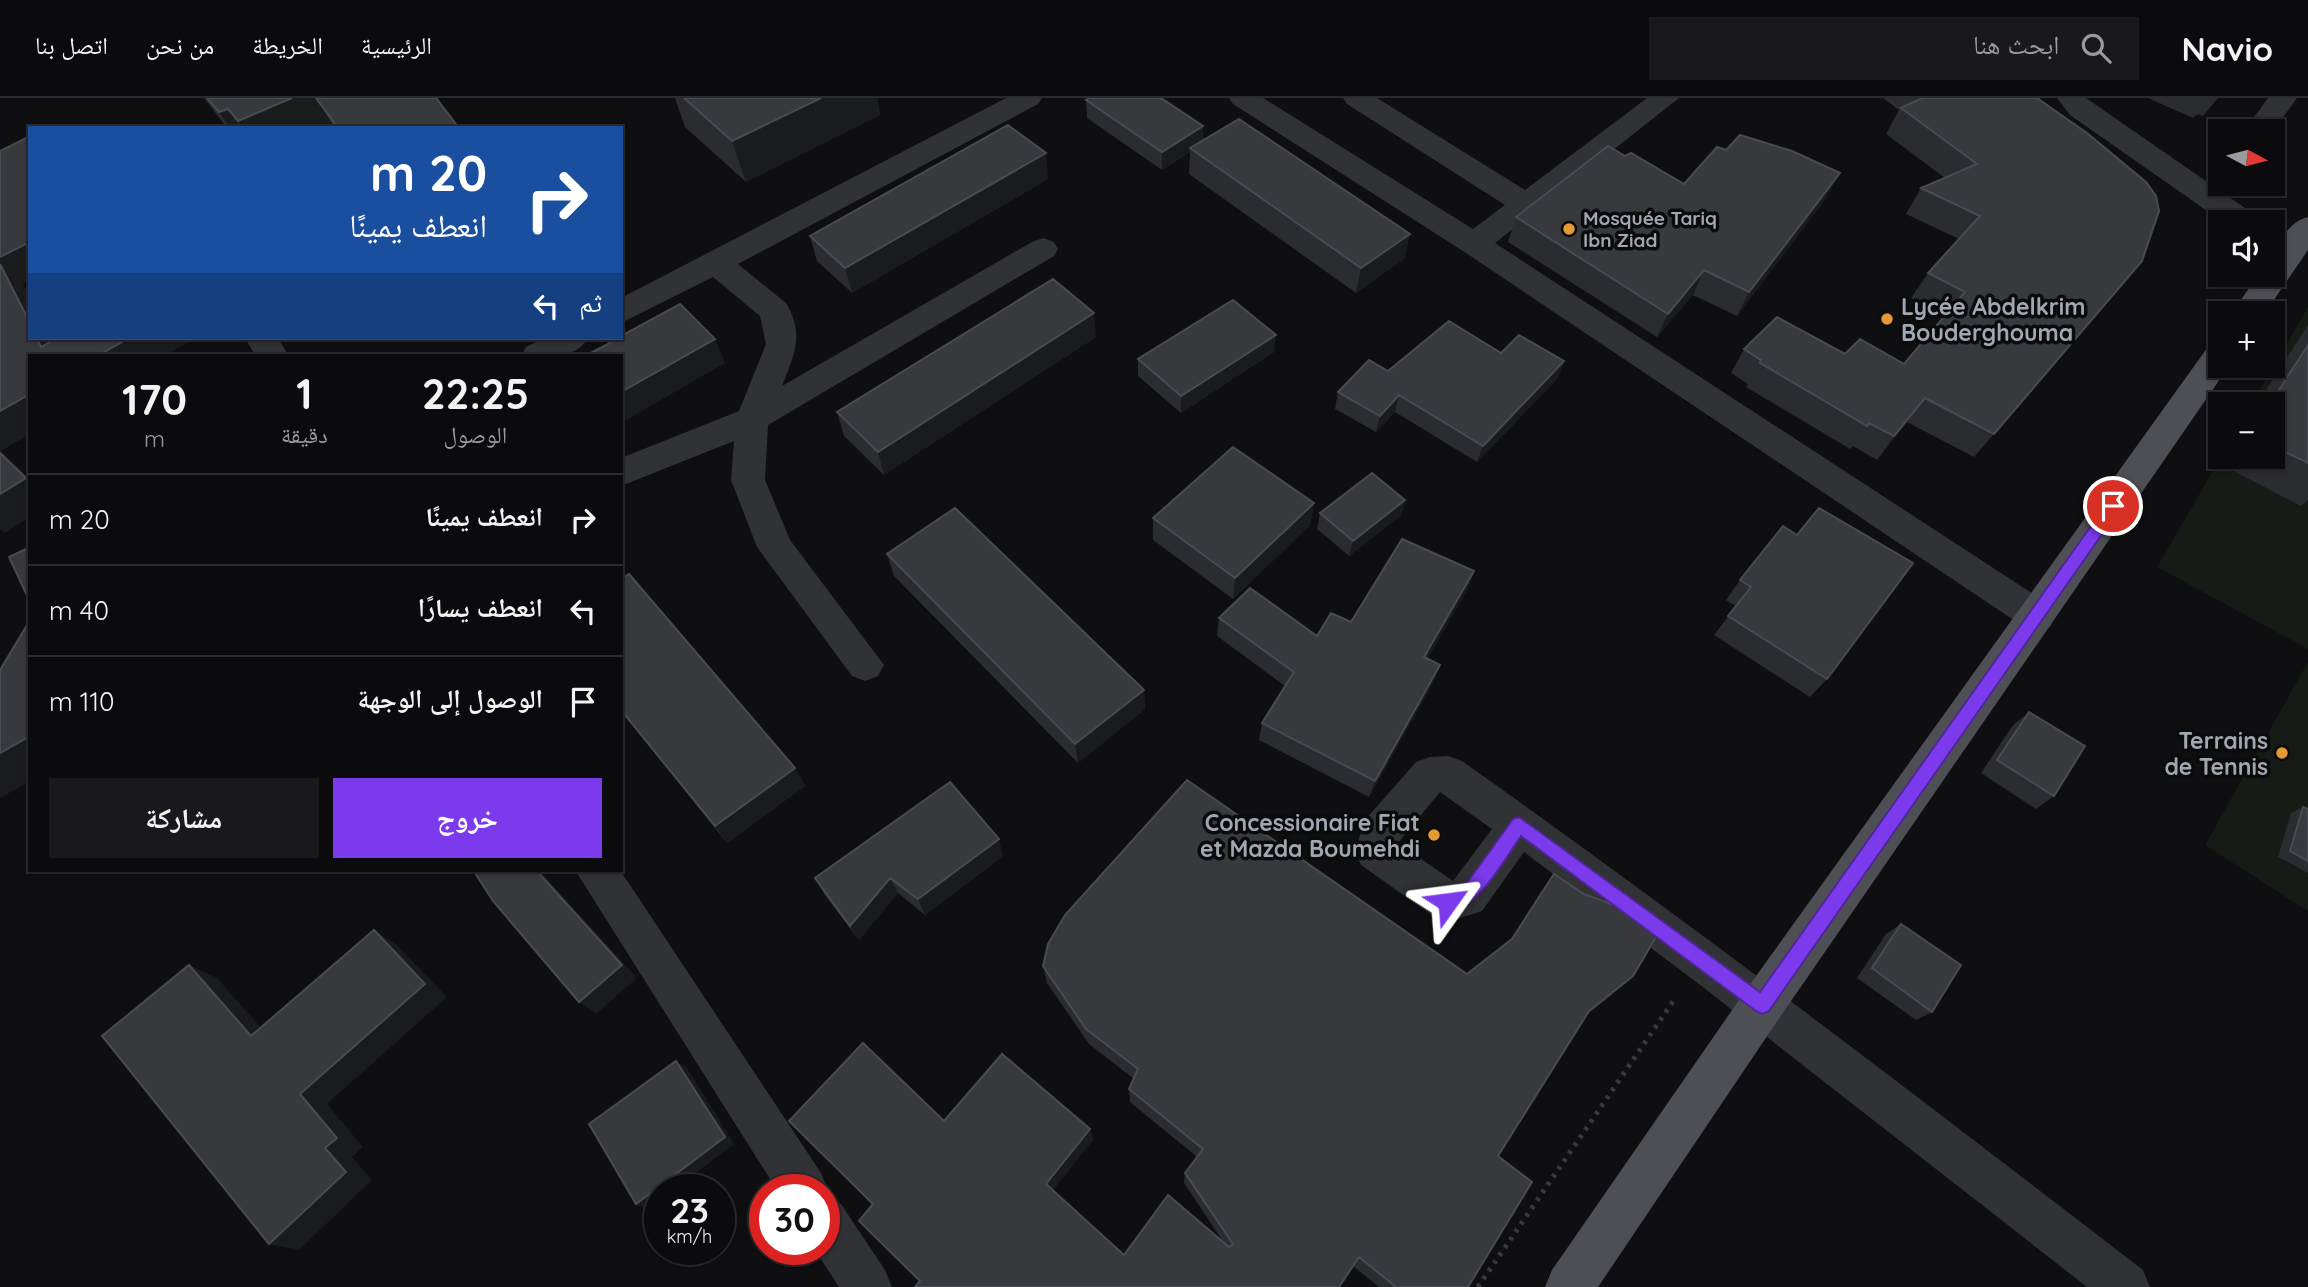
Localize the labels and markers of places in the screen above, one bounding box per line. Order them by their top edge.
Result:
place label: Mosquée Tariq Ibn Ziad [1583,206,1717,252]
marker: Mosquée Tariq Ibn Ziad [1561,221,1577,237]
place label: Lycée Abdelkrim Bouderghouma [1901,292,2085,347]
marker: Lycée Abdelkrim Bouderghouma [1879,311,1895,327]
pin [2083,476,2143,536]
place label: Terrains de Tennis [2164,726,2268,781]
marker: Terrains de Tennis [2274,745,2290,761]
place label: Concessionaire Fiat et Mazda Boumehdi [1200,808,1420,863]
marker: Concessionaire Fiat et Mazda Boumehdi [1426,827,1442,843]

